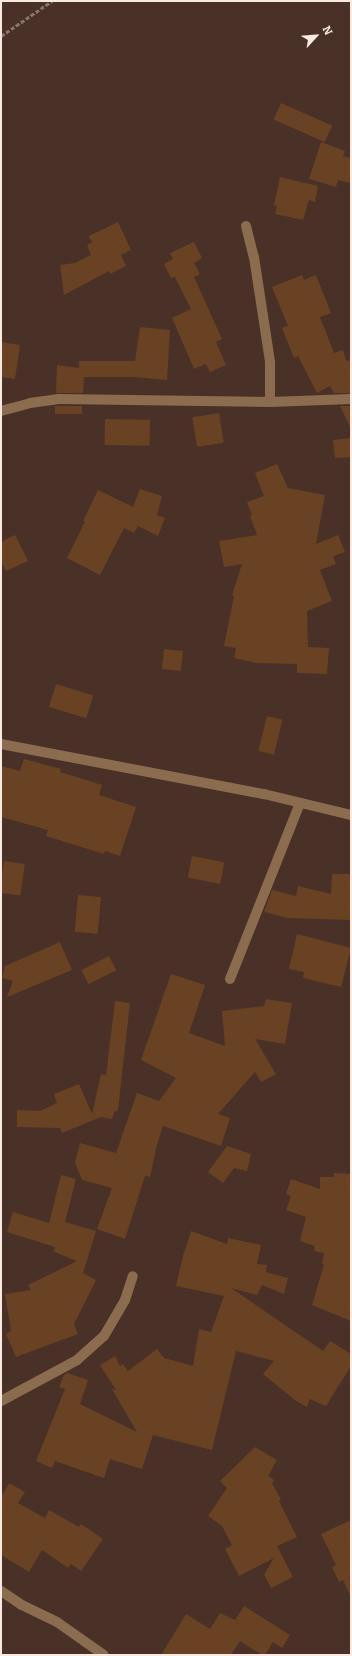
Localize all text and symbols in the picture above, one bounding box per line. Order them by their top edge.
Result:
north arrow [296,16,336,56]
text: N [320,24,335,37]

